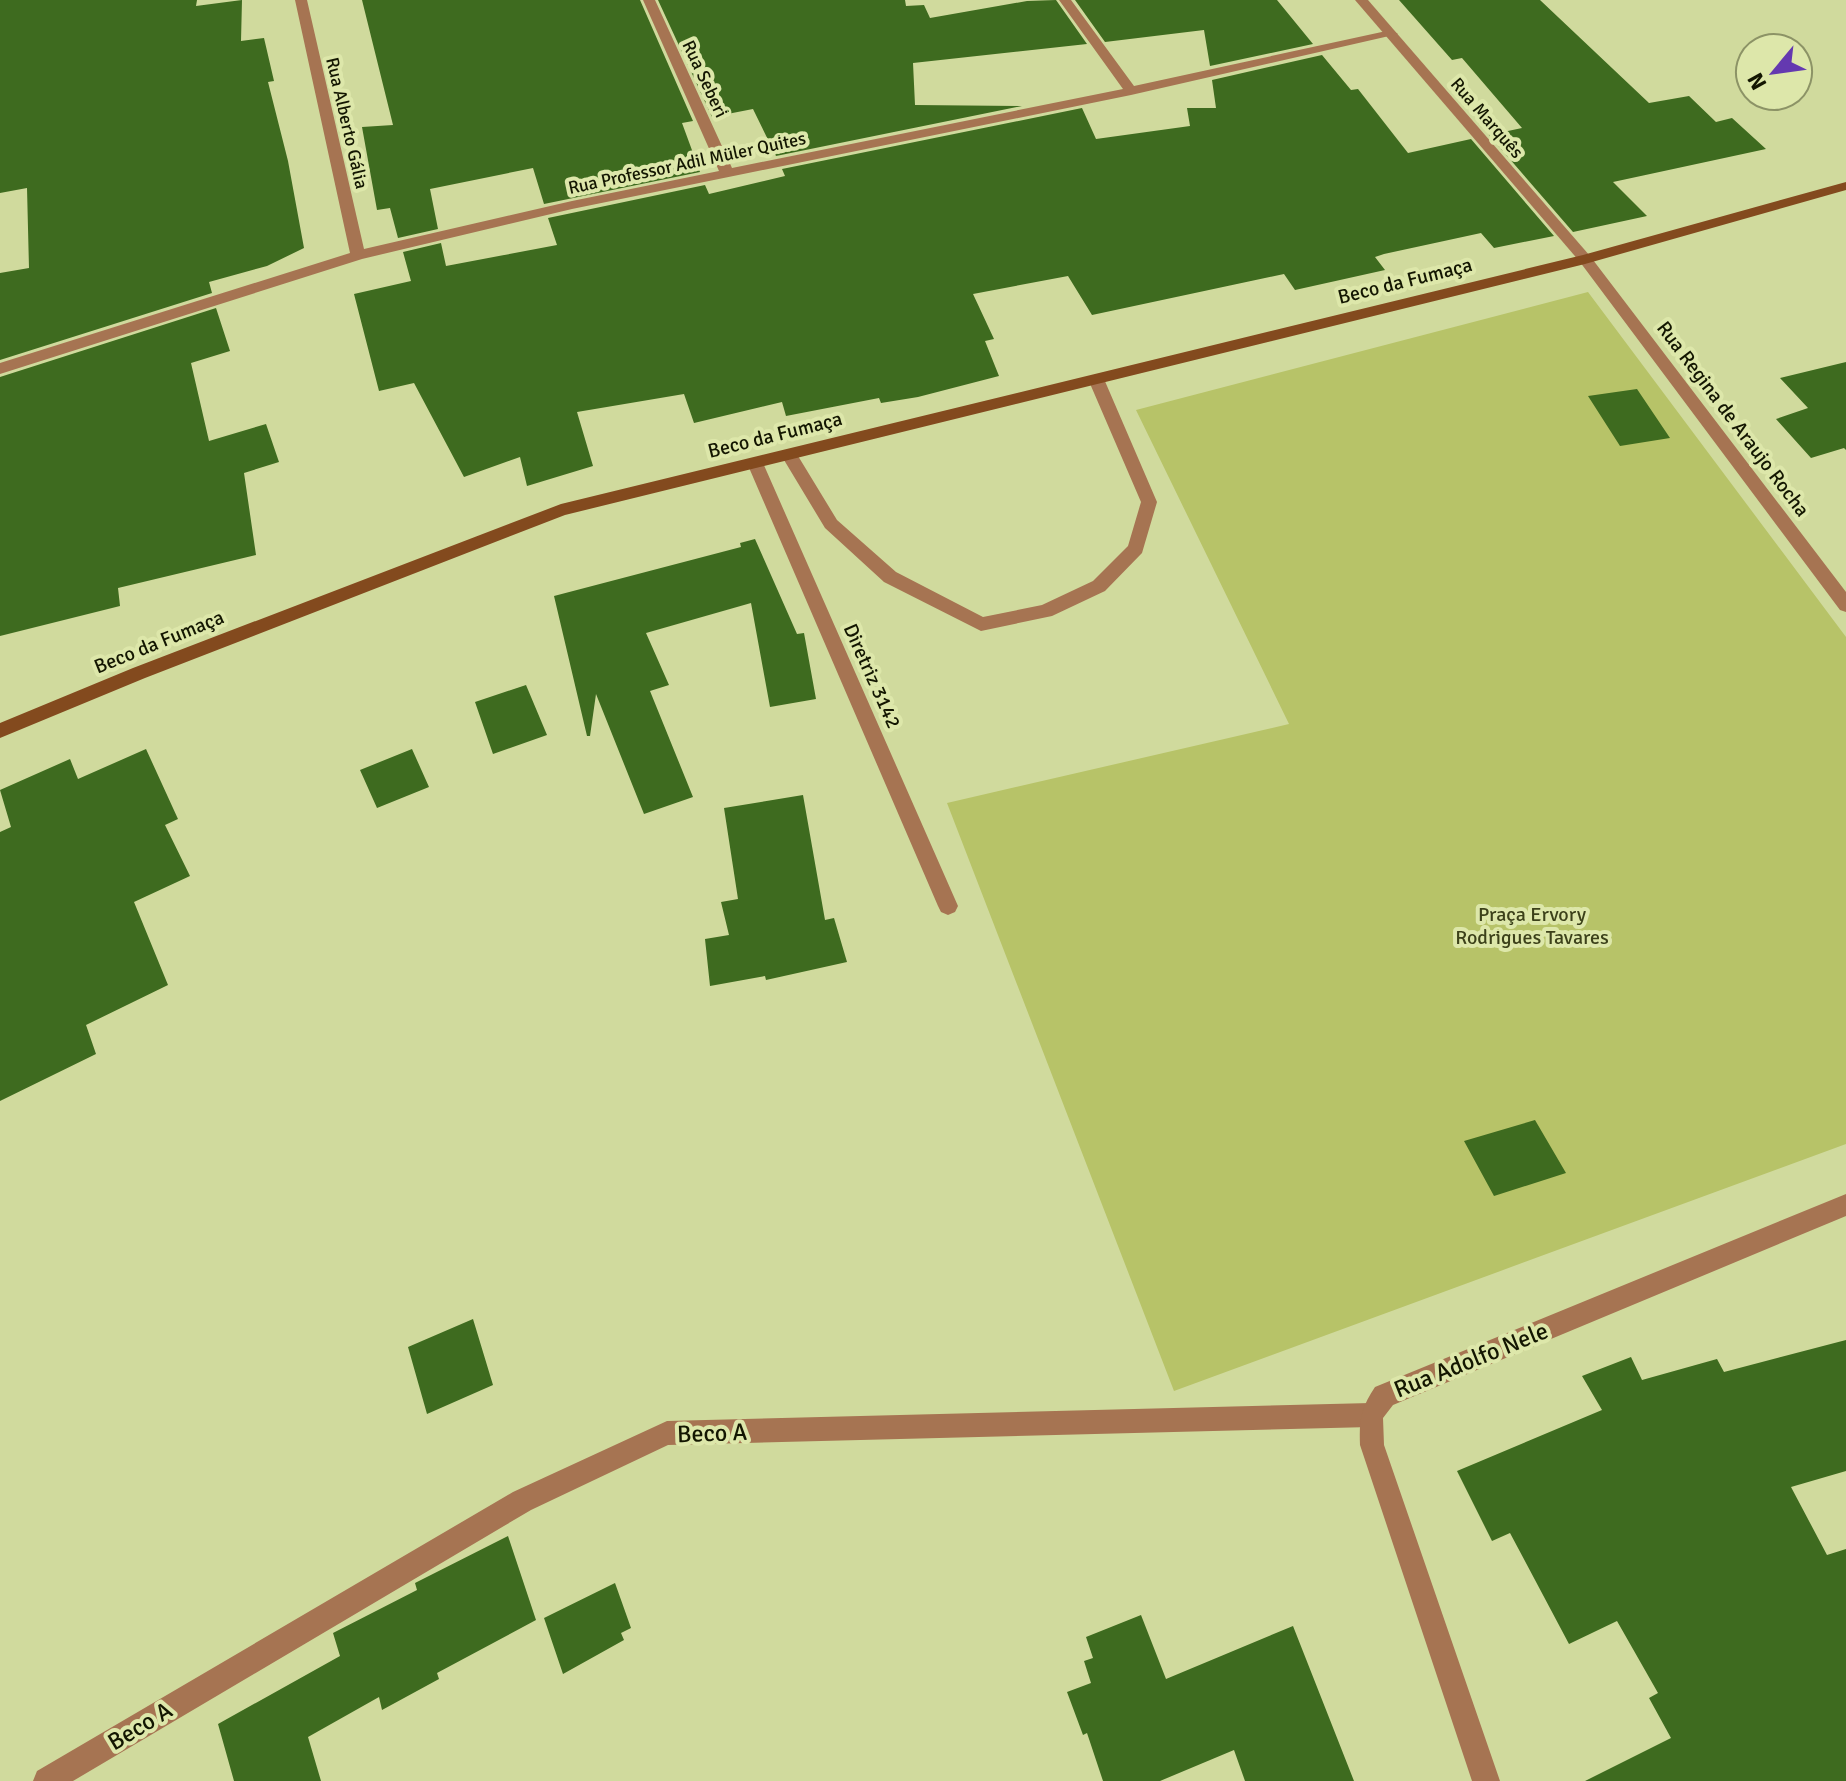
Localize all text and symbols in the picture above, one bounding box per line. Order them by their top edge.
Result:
north arrow [1734,32,1814,112]
street label: Rua Seberi [678,37,732,121]
street label: Rua Alberto Gália [321,55,373,191]
text: N [1741,68,1772,95]
street label: Rua Marquês [1446,73,1528,163]
street label: Rua Professor Adil Müler Quites [566,127,808,199]
street label: Beco da Fumaça [1335,252,1475,310]
street label: Rua Regina de Araujo Rocha [1651,316,1815,522]
street label: Beco da Fumaça [705,406,845,464]
street label: Beco da Fumaça [90,605,228,679]
street label: Diretriz 3142 [838,620,906,732]
park label: Praça Ervory Rodrigues Tavares [1455,902,1609,950]
street label: Rua Adolfo Nele [1389,1315,1553,1405]
street label: Beco A [676,1417,748,1449]
street label: Beco A [102,1695,178,1757]

